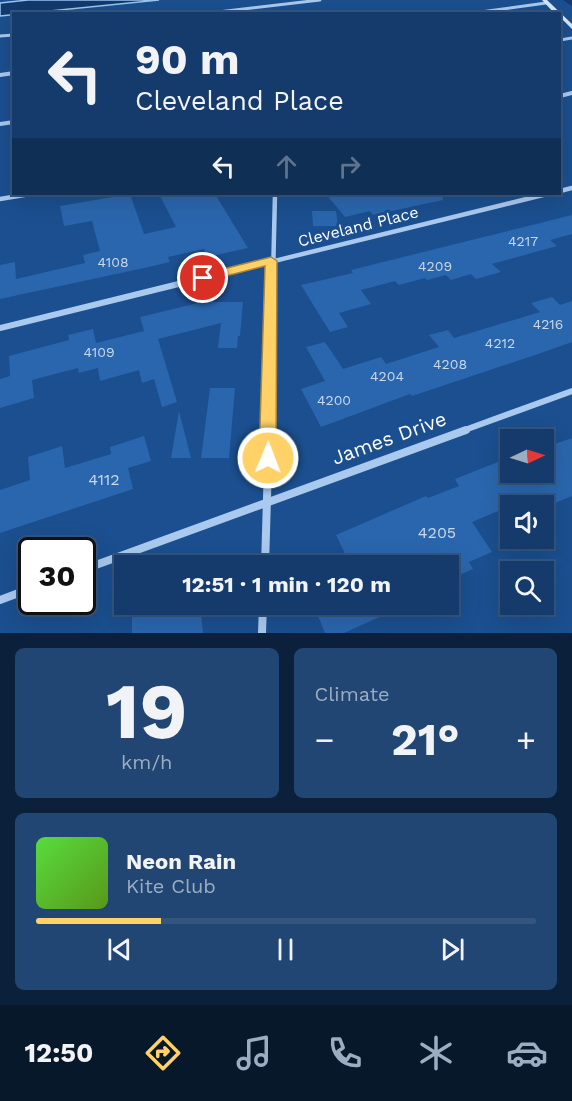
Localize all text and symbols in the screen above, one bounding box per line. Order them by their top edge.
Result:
text: 90 m [135,35,239,84]
icon: left [36,36,114,114]
text: Cleveland Place [135,85,344,117]
icon: left [207,150,240,183]
icon: ahead [270,150,303,183]
icon: right [333,150,366,183]
street label: Cleveland Place [296,202,420,251]
house number: 4217 [508,233,538,249]
pin [177,252,228,303]
house number: 4108 [97,254,129,270]
house number: 4209 [418,258,452,274]
icon: arrive [186,261,219,294]
house number: 4216 [533,316,563,332]
house number: 4212 [485,335,515,351]
house number: 4109 [83,344,115,360]
house number: 4208 [433,356,467,372]
house number: 4204 [370,368,404,384]
house number: 4200 [317,392,351,408]
street label: James Drive [329,406,449,470]
position arrow [236,426,300,490]
north arrow [500,429,554,483]
map controls [500,429,554,615]
house number: 4112 [88,470,120,489]
button: sound [500,495,554,549]
house number: 4205 [418,523,456,542]
speed limit sign: 30 [18,537,96,615]
button: search [500,561,554,615]
text: 12:51 · 1 min · 120 m [182,572,391,597]
text: 19 [106,665,188,757]
text: Climate [315,682,390,706]
text: 21° [391,713,460,766]
text: − [315,720,334,759]
text: + [516,720,536,759]
text: km/h [121,750,173,774]
text: Neon Rain [126,849,236,874]
text: Kite Club [126,874,216,898]
icon: previous [103,933,136,966]
icon: pause [269,933,302,966]
icon: next [436,933,469,966]
icon: directions [142,1032,184,1074]
icon: music [233,1032,275,1074]
icon: phone [324,1032,366,1074]
icon: climate [415,1032,457,1074]
icon: car [506,1032,548,1074]
text: 12:50 [24,1037,93,1069]

